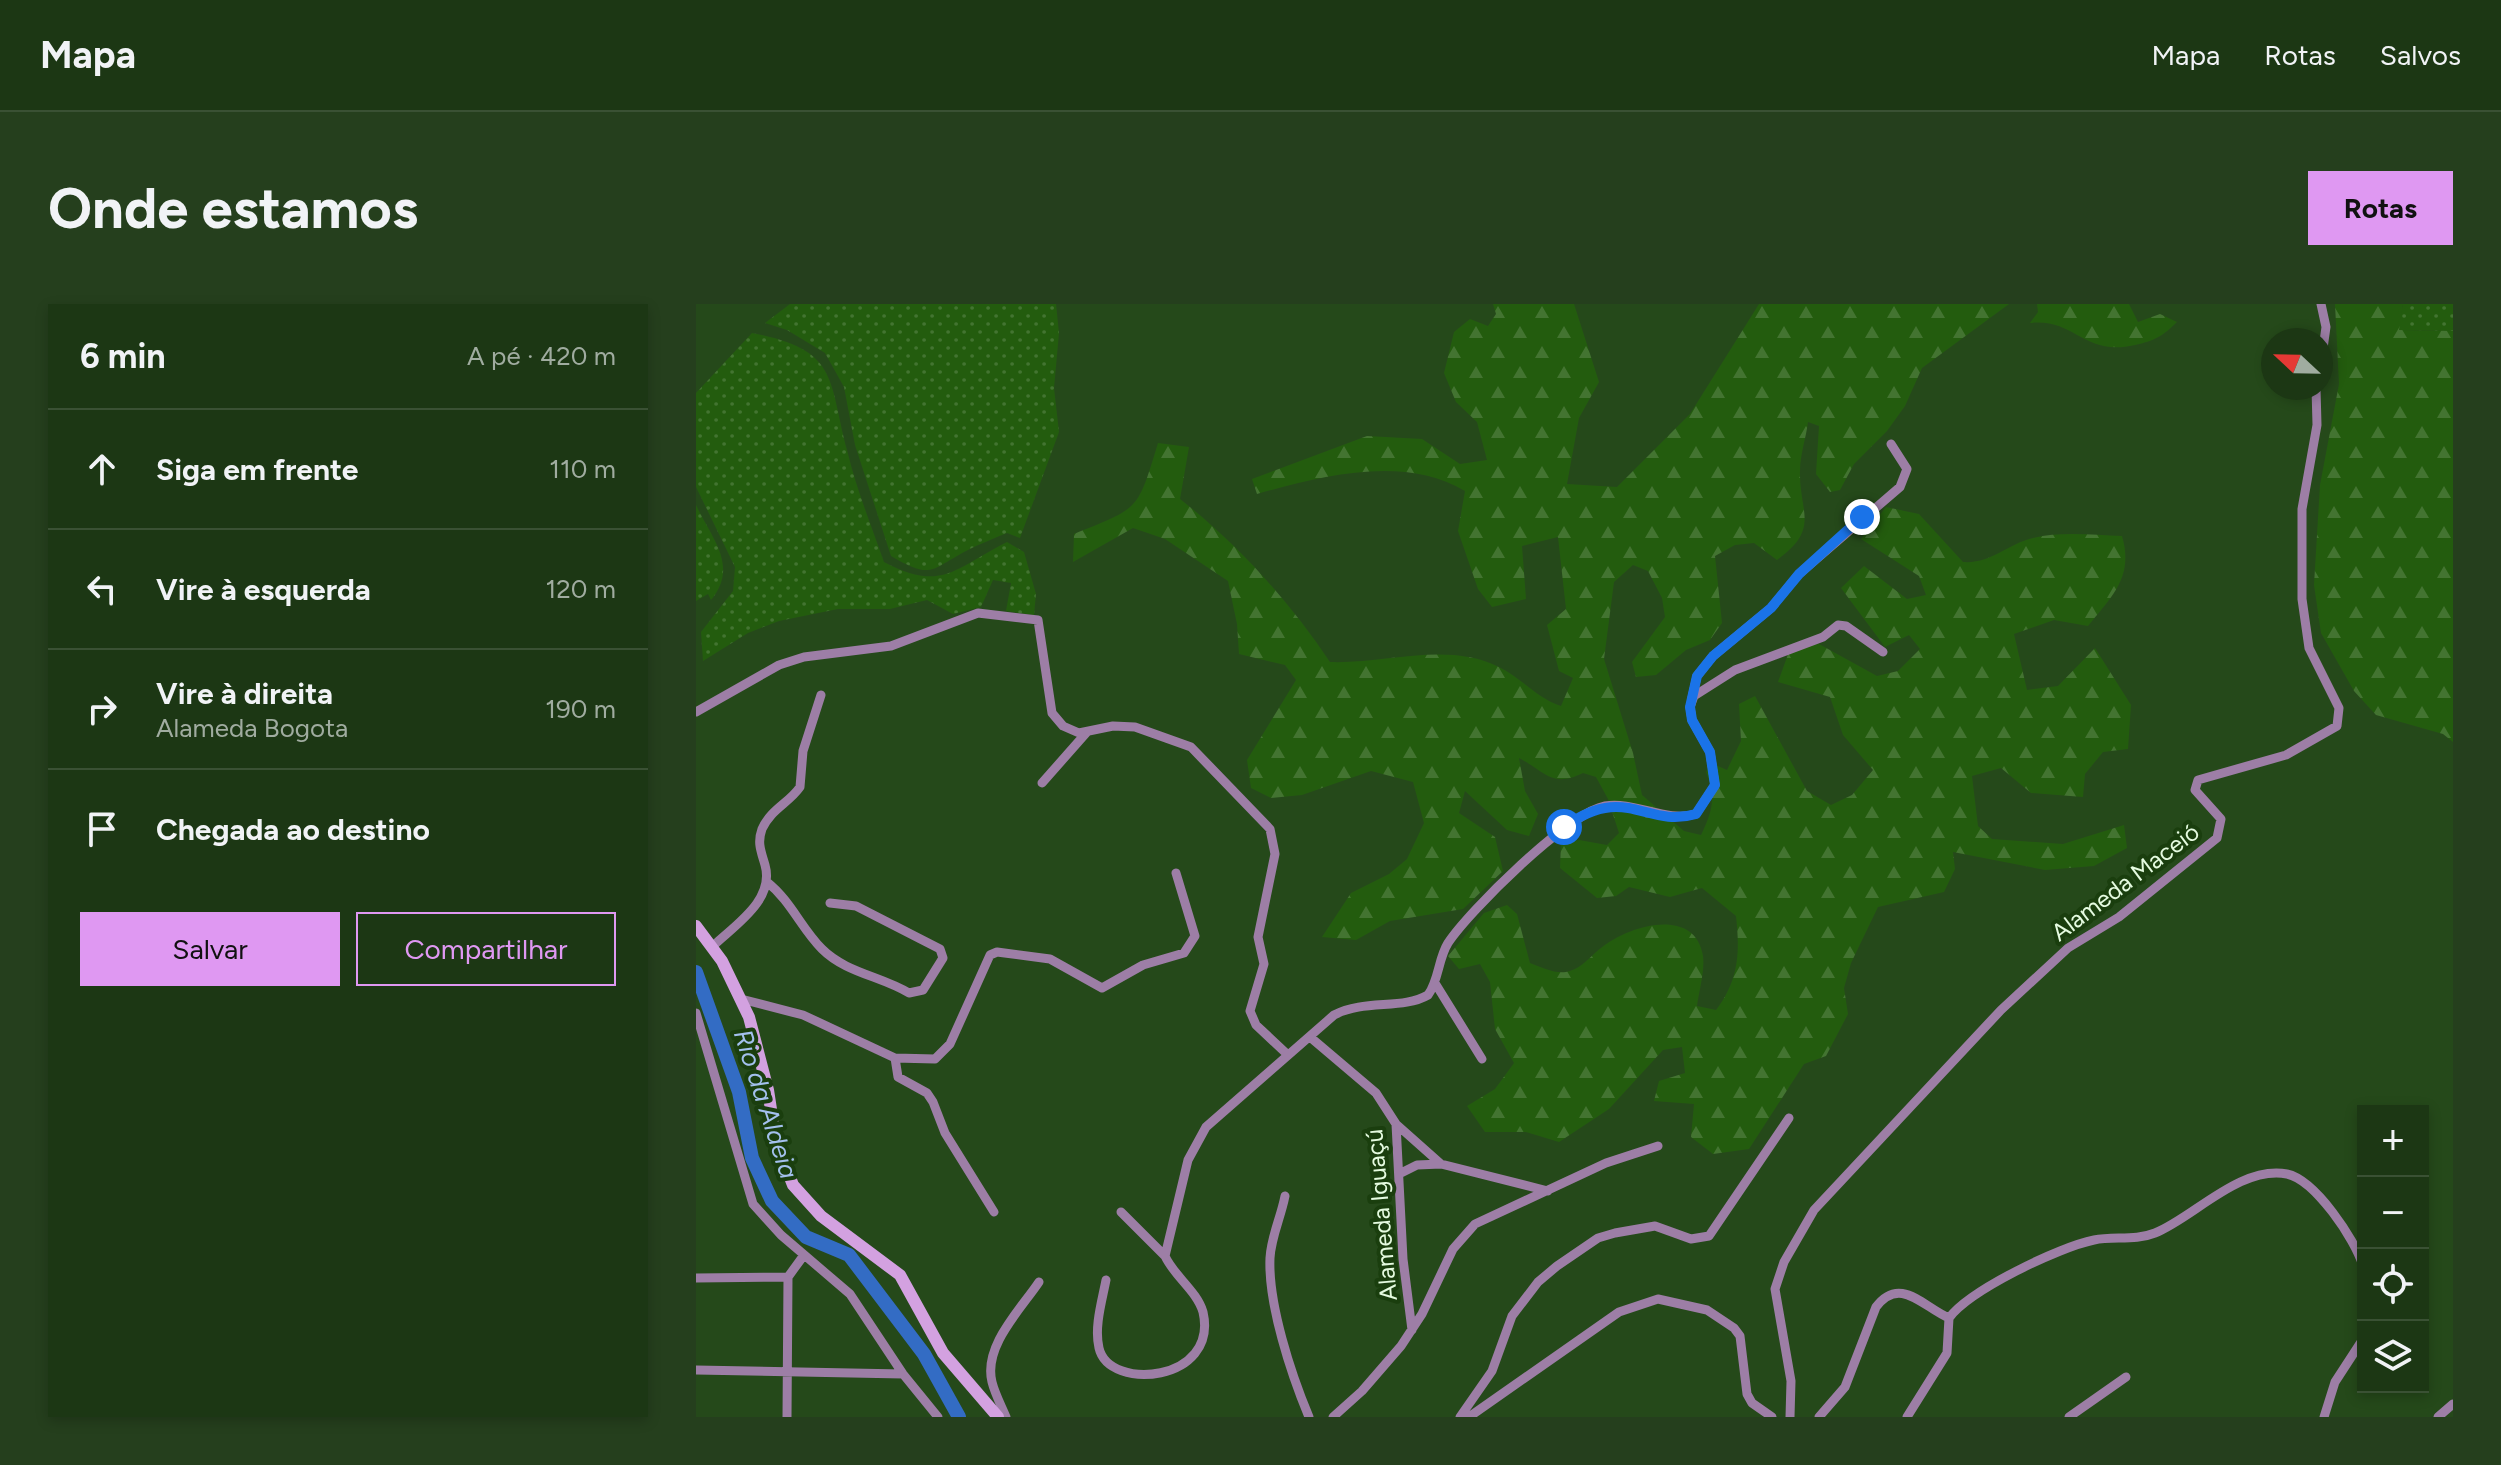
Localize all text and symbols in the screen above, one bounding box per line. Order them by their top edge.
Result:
text: Mapa [40,32,136,78]
text: Mapa [2151,38,2220,72]
text: Rotas [2264,38,2336,72]
text: Salvos [2380,38,2461,72]
button: Rotas [2308,171,2453,245]
text: Onde estamos [48,175,418,242]
north arrow [2261,328,2333,400]
text: 6 min [80,336,166,377]
text: A pé · 420 m [467,340,616,372]
icon: ahead [80,447,124,491]
text: Siga em frente [156,451,358,488]
text: 110 m [549,453,616,485]
route end [1844,499,1880,535]
icon: left [80,567,124,611]
text: Vire à esquerda [156,571,371,608]
text: 120 m [546,573,616,605]
text: Vire à direita [156,675,333,712]
icon: right [80,687,124,731]
text: 190 m [545,693,616,725]
text: Alameda Bogota [156,712,348,744]
icon: arrive [80,807,124,851]
route start [1546,809,1582,845]
text: Chegada ao destino [156,811,430,848]
street label: Alameda Maceió [2045,817,2205,947]
button: Salvar [80,912,340,986]
button: Compartilhar [356,912,616,986]
water label: Rio da Aldeia [727,1025,805,1183]
map controls [2357,1105,2429,1393]
button: + [2357,1105,2429,1177]
street label: Alameda Iguaçú [1359,1128,1403,1302]
button: − [2357,1177,2429,1249]
button: locate [2357,1249,2429,1321]
button: layers [2357,1321,2429,1393]

